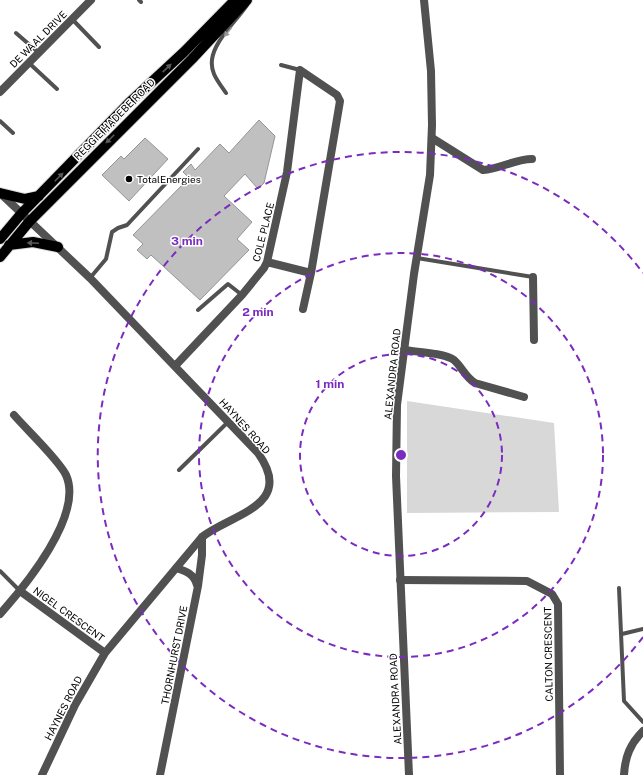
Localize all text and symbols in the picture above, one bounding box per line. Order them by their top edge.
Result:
street label: DE WAAL DRIVE [7,8,69,70]
one-way arrow [224,26,233,37]
one-way arrow [162,63,172,73]
street label: REGGIE HADEBE ROAD [71,76,157,162]
one-way arrow [105,134,115,144]
one-way arrow [54,172,64,182]
place label: TotalEnergies [137,173,201,185]
marker: TotalEnergies [124,174,134,184]
street label: COLE PLACE [250,201,276,263]
text: 3 min [171,234,203,248]
one-way arrow [27,239,39,246]
text: 2 min [242,305,274,319]
street label: ALEXANDRA ROAD [381,328,403,420]
text: 1 min [316,377,344,391]
street label: HAYNES ROAD [217,396,273,456]
centre of rings [394,448,408,462]
street label: NIGEL CRESCENT [31,584,107,644]
street label: THORNHURST DRIVE [158,604,190,706]
street label: CALTON CRESCENT [541,606,555,702]
street label: ALEXANDRA ROAD [387,653,403,745]
street label: HAYNES ROAD [42,674,84,742]

